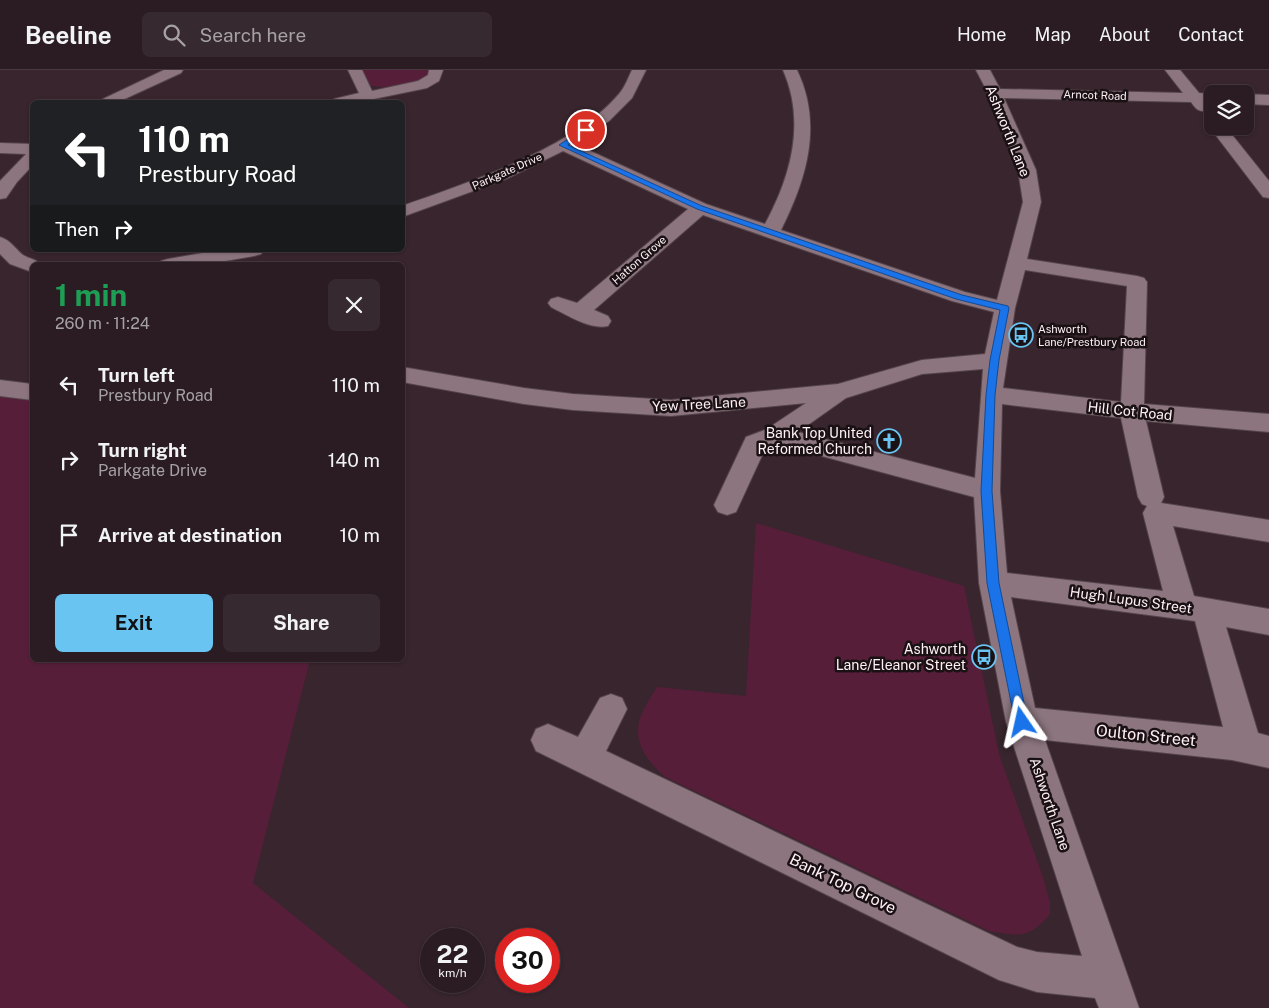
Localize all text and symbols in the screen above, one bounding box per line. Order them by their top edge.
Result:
search box [142,12,492,57]
text: Beeline [25,21,112,49]
icon: search [160,21,188,49]
text: Search here [200,24,306,46]
text: Home [957,24,1007,45]
text: Map [1035,24,1071,45]
text: About [1099,24,1150,45]
text: Contact [1178,24,1244,45]
street label: Ashworth Lane [982,83,1034,179]
map controls [1204,85,1254,135]
button: layers [1204,85,1254,135]
street label: Arncot Road [1063,88,1127,102]
pin [565,109,607,151]
icon: arrive [572,116,600,144]
text: 110 m [138,119,230,160]
icon: left [55,120,120,185]
street label: Parkgate Drive [470,150,544,192]
text: Prestbury Road [138,161,296,187]
icon: right [109,215,137,243]
text: Then [55,218,99,240]
street label: Hatton Grove [610,233,668,287]
text: 1 min [55,277,127,313]
button: close [328,279,380,331]
text: 260 m · 11:24 [55,314,150,333]
bus stop icon: Ashworth Lane/Prestbury Road [1008,322,1034,348]
place label: Ashworth Lane/Prestbury Road [1038,323,1146,348]
text: Turn left [98,364,175,386]
icon: left [55,371,83,399]
text: 110 m [332,374,380,396]
text: Prestbury Road [98,386,213,405]
street label: Yew Tree Lane [652,394,746,414]
street label: Hill Cot Road [1087,399,1173,423]
place label: Bank Top United Reformed Church [758,425,872,457]
church icon: Bank Top United Reformed Church [876,428,902,454]
text: Turn right [98,439,187,461]
icon: right [55,446,83,474]
text: 140 m [328,449,380,471]
text: Parkgate Drive [98,461,207,480]
icon: arrive [55,521,83,549]
text: Arrive at destination [98,524,282,546]
text: 10 m [340,524,380,546]
street label: Hugh Lupus Street [1069,584,1193,616]
button: Exit [55,594,213,652]
button: Share [223,594,380,652]
place label: Ashworth Lane/Eleanor Street [836,641,966,673]
bus stop icon: Ashworth Lane/Eleanor Street [971,644,997,670]
position arrow [995,695,1047,747]
street label: Oulton Street [1095,721,1197,750]
street label: Ashworth Lane [1027,755,1073,853]
street label: Bank Top Grove [786,849,899,917]
speed limit sign: 30 [495,928,560,993]
text: 22 [437,939,468,969]
text: km/h [438,966,467,980]

